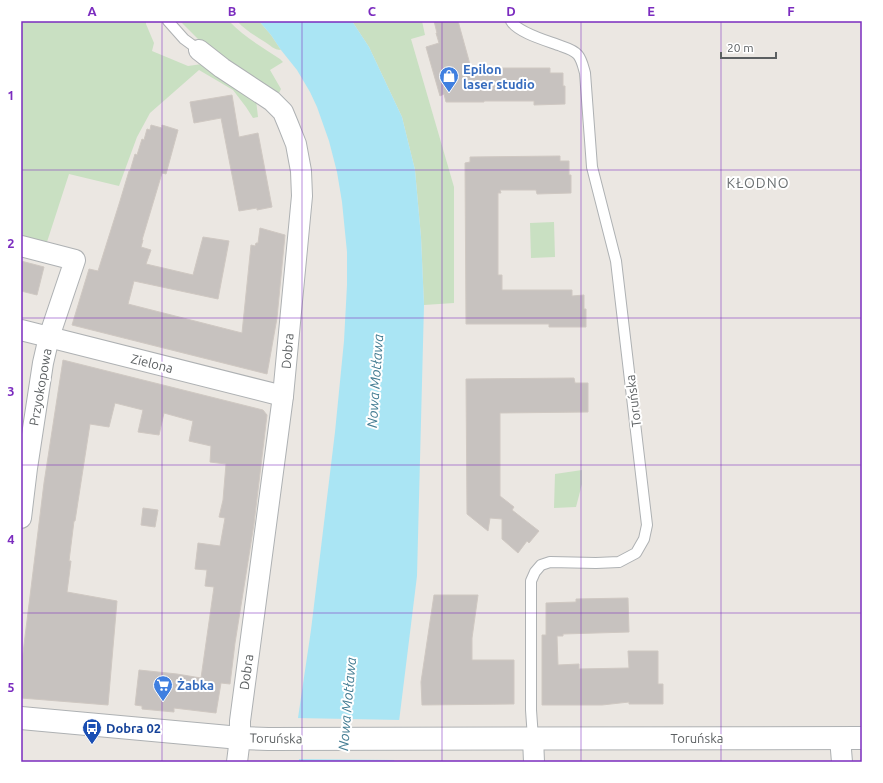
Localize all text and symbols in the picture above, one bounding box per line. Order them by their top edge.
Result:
text: A [87,4,97,18]
text: B [228,4,237,18]
text: C [368,4,377,18]
text: D [506,4,516,18]
text: E [647,4,655,18]
text: F [787,4,795,18]
scale bar [721,34,776,60]
text: 20 m [727,41,754,54]
place label: Epilon laser studio [463,62,535,91]
shop icon: Epilon laser studio [438,65,460,93]
text: 1 [7,88,15,102]
district label: KŁODNO [726,175,790,191]
text: 2 [7,236,15,250]
street label: Dobra [278,332,296,370]
water label: Nowa Motława [364,333,386,428]
street label: Przyokopowa [26,347,54,427]
street label: Zielona [129,351,175,375]
street label: Toruńska [623,374,643,428]
text: 3 [7,384,15,398]
text: 4 [7,532,15,546]
street label: Dobra [237,653,255,691]
water label: Nowa Motława [335,656,359,751]
supermarket icon: Żabka [152,674,174,702]
place label: Żabka [177,678,214,692]
text: 5 [7,680,15,694]
bus stop icon: Dobra 02 [81,717,103,745]
place label: Dobra 02 [106,721,161,735]
street label: Toruńska [249,731,303,745]
street label: Toruńska [671,731,723,745]

